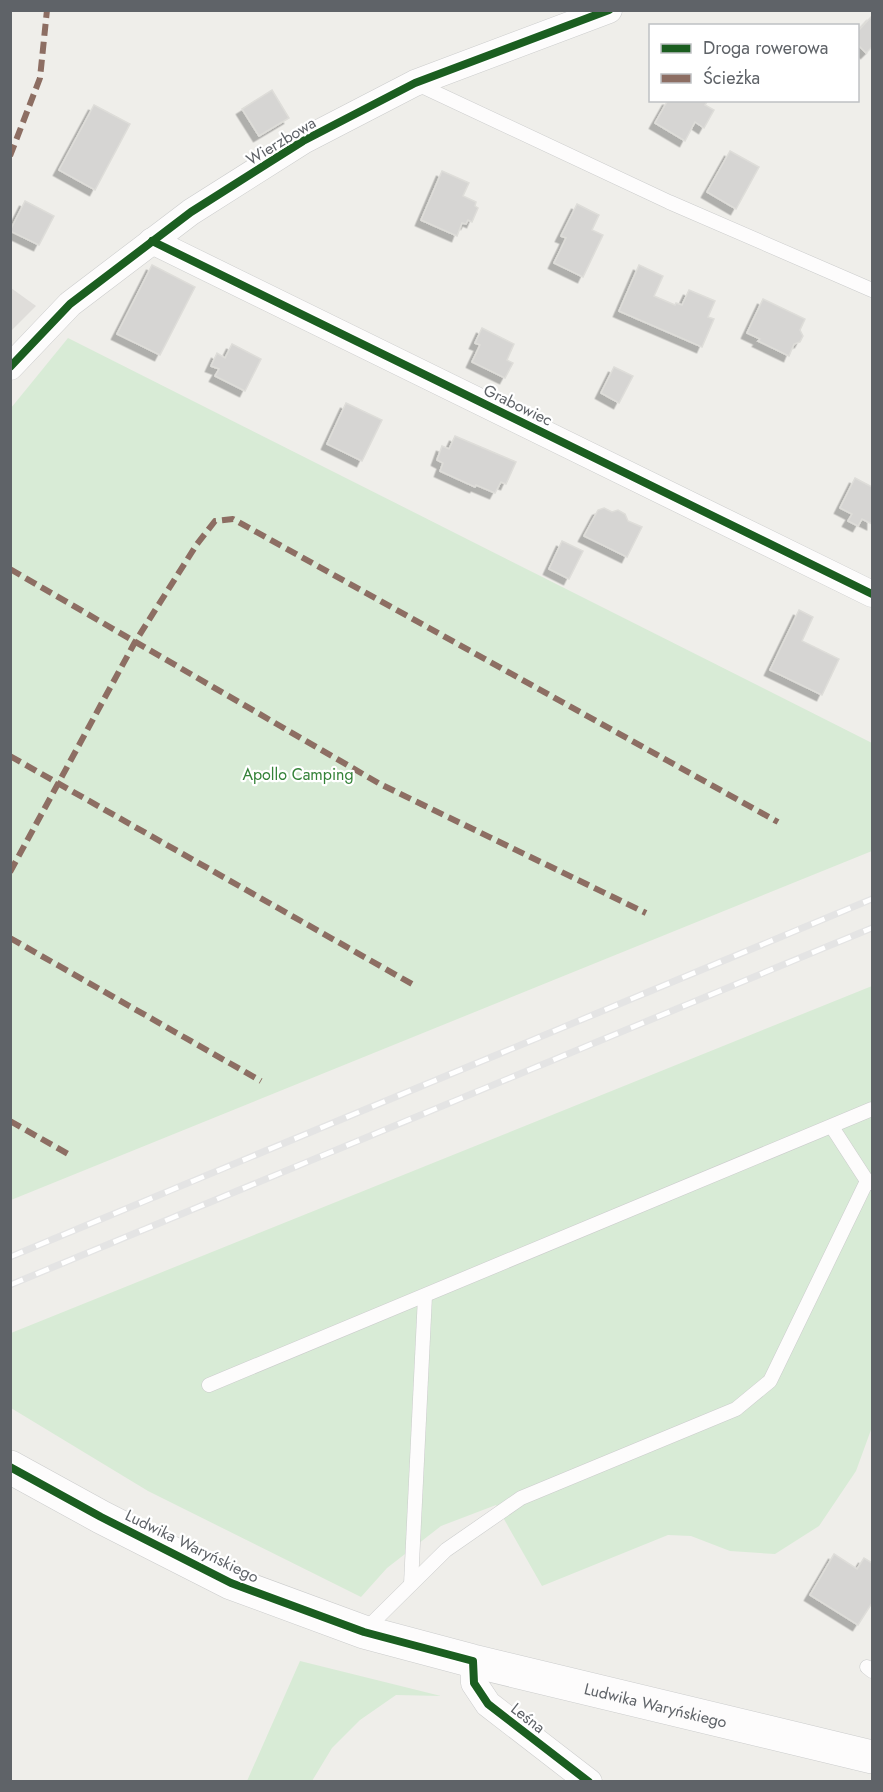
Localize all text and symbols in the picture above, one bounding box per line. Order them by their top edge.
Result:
legend [649,24,859,102]
text: Droga rowerowa [703,35,828,61]
text: Ścieżka [703,65,760,91]
street label: Wierzbowa [242,111,320,171]
street label: Grabowiec [480,378,556,432]
park label: Apollo Camping [242,763,354,786]
street label: Ludwika Waryńskiego [121,1504,263,1588]
street label: Ludwika Waryńskiego [582,1677,730,1733]
street label: Leśna [506,1697,550,1739]

